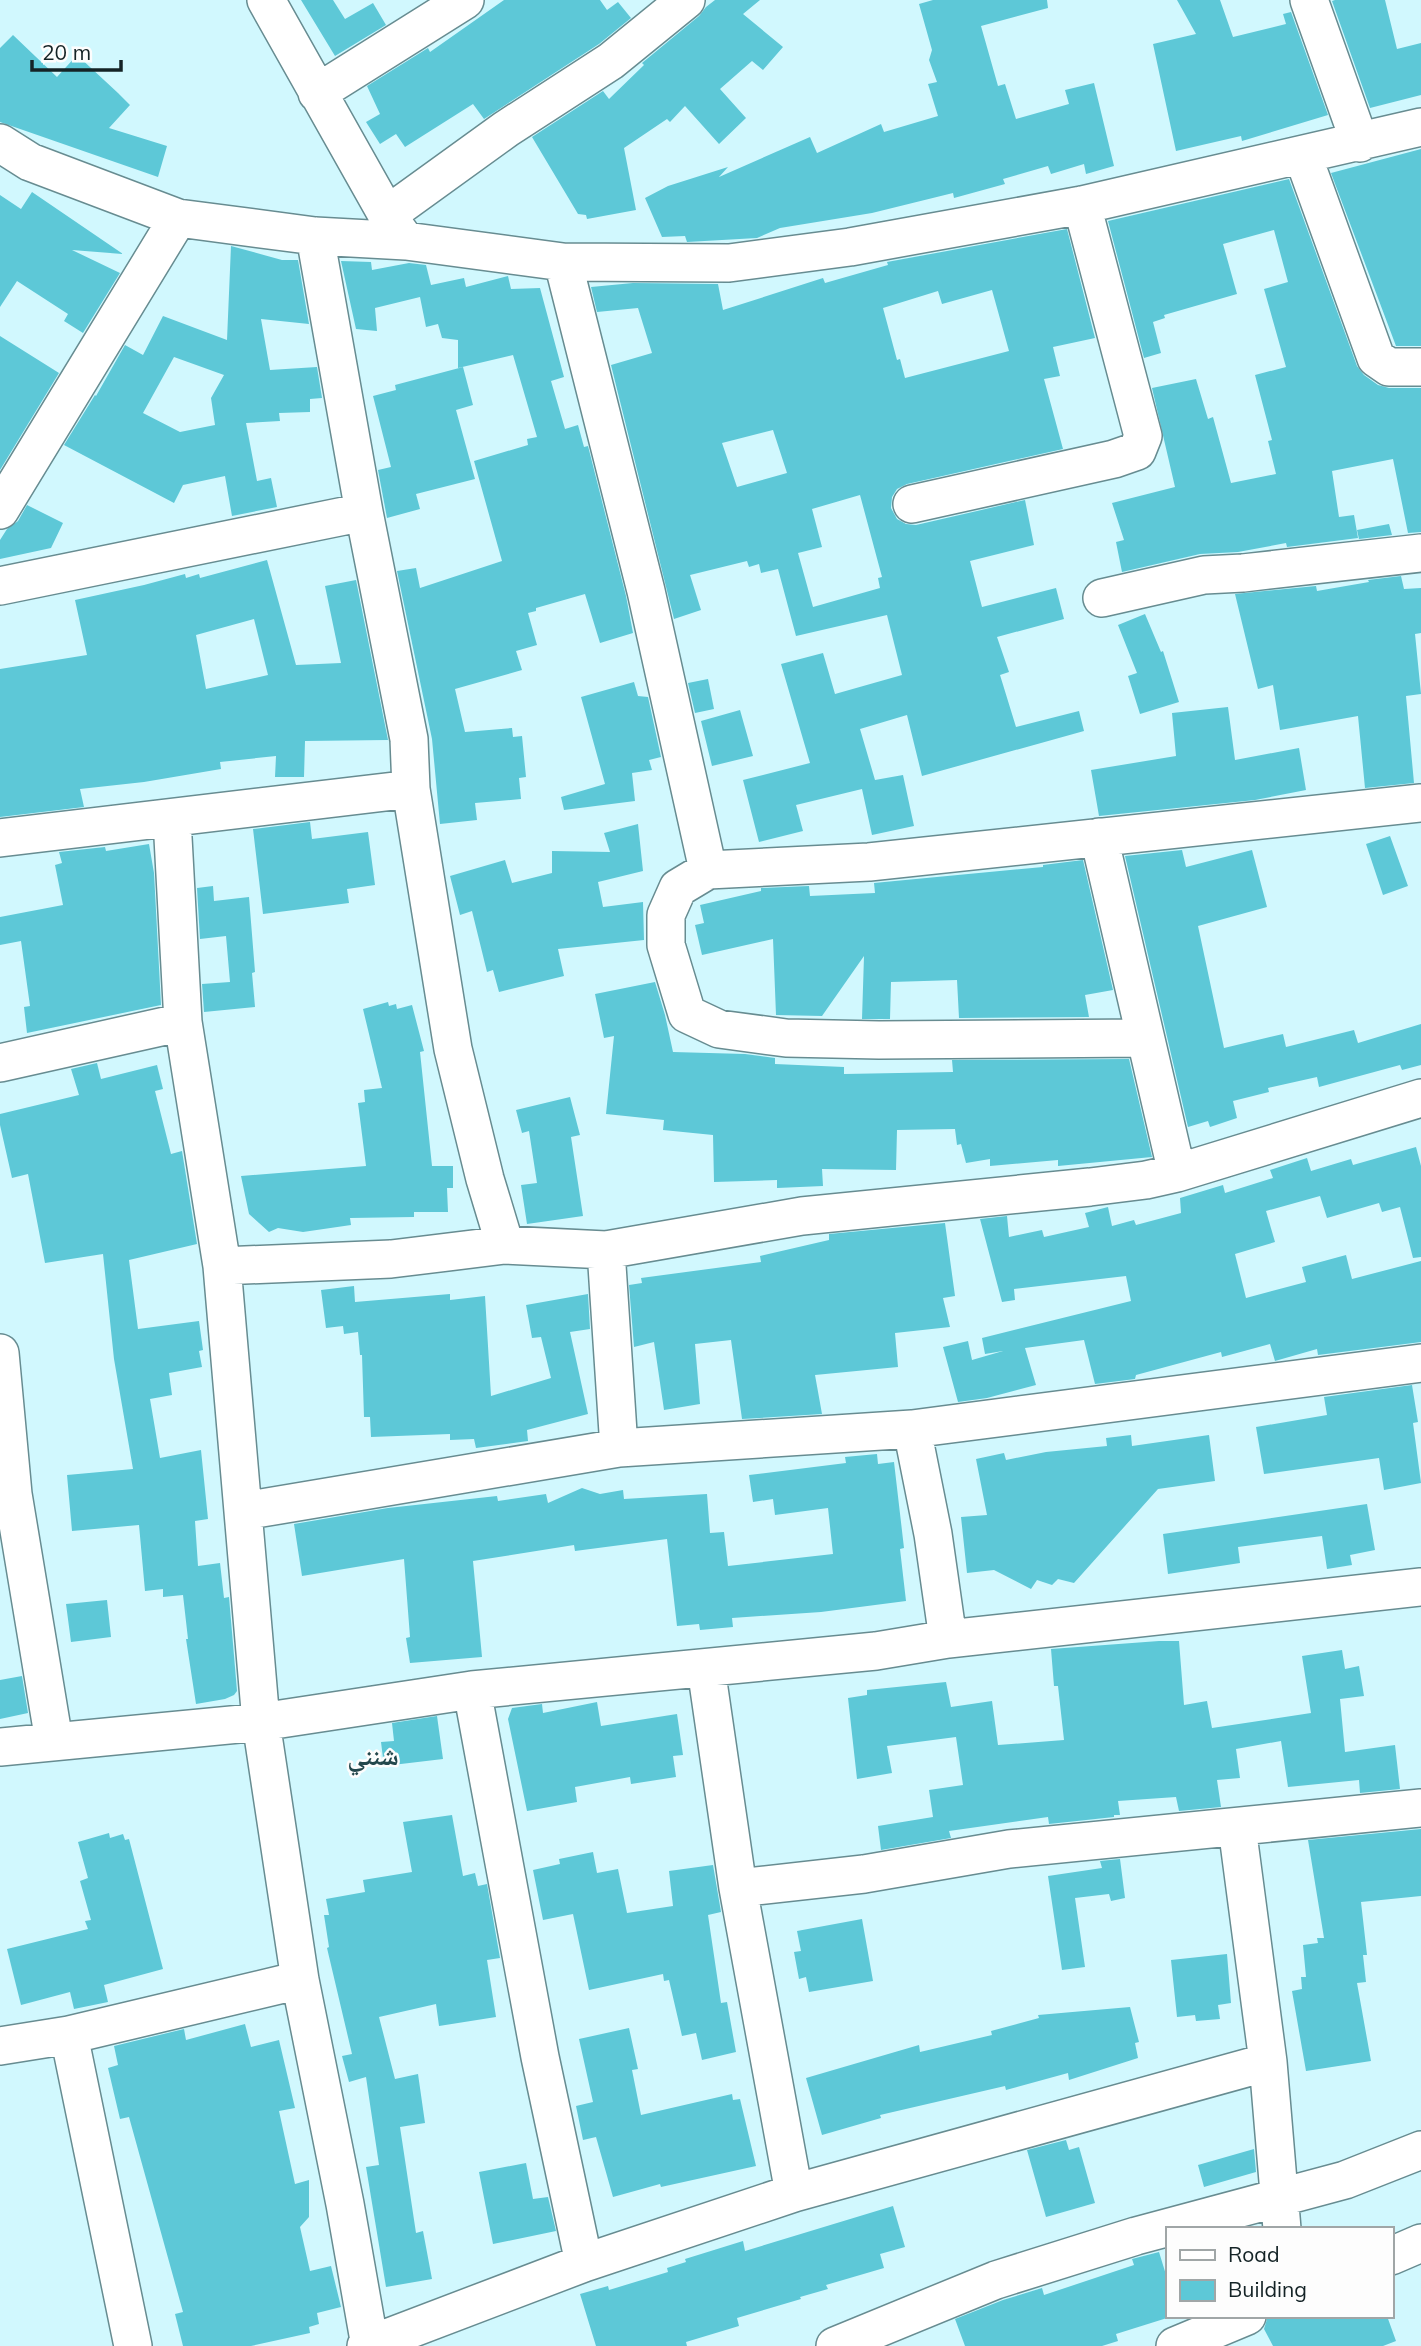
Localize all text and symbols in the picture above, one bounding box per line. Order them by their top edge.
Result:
scale bar [32,28,121,72]
text: 20 m [42,39,91,65]
district label: شنني [347,1739,399,1776]
legend [1166,2227,1393,2318]
text: Road [1228,2241,1279,2267]
text: Building [1228,2276,1307,2302]

